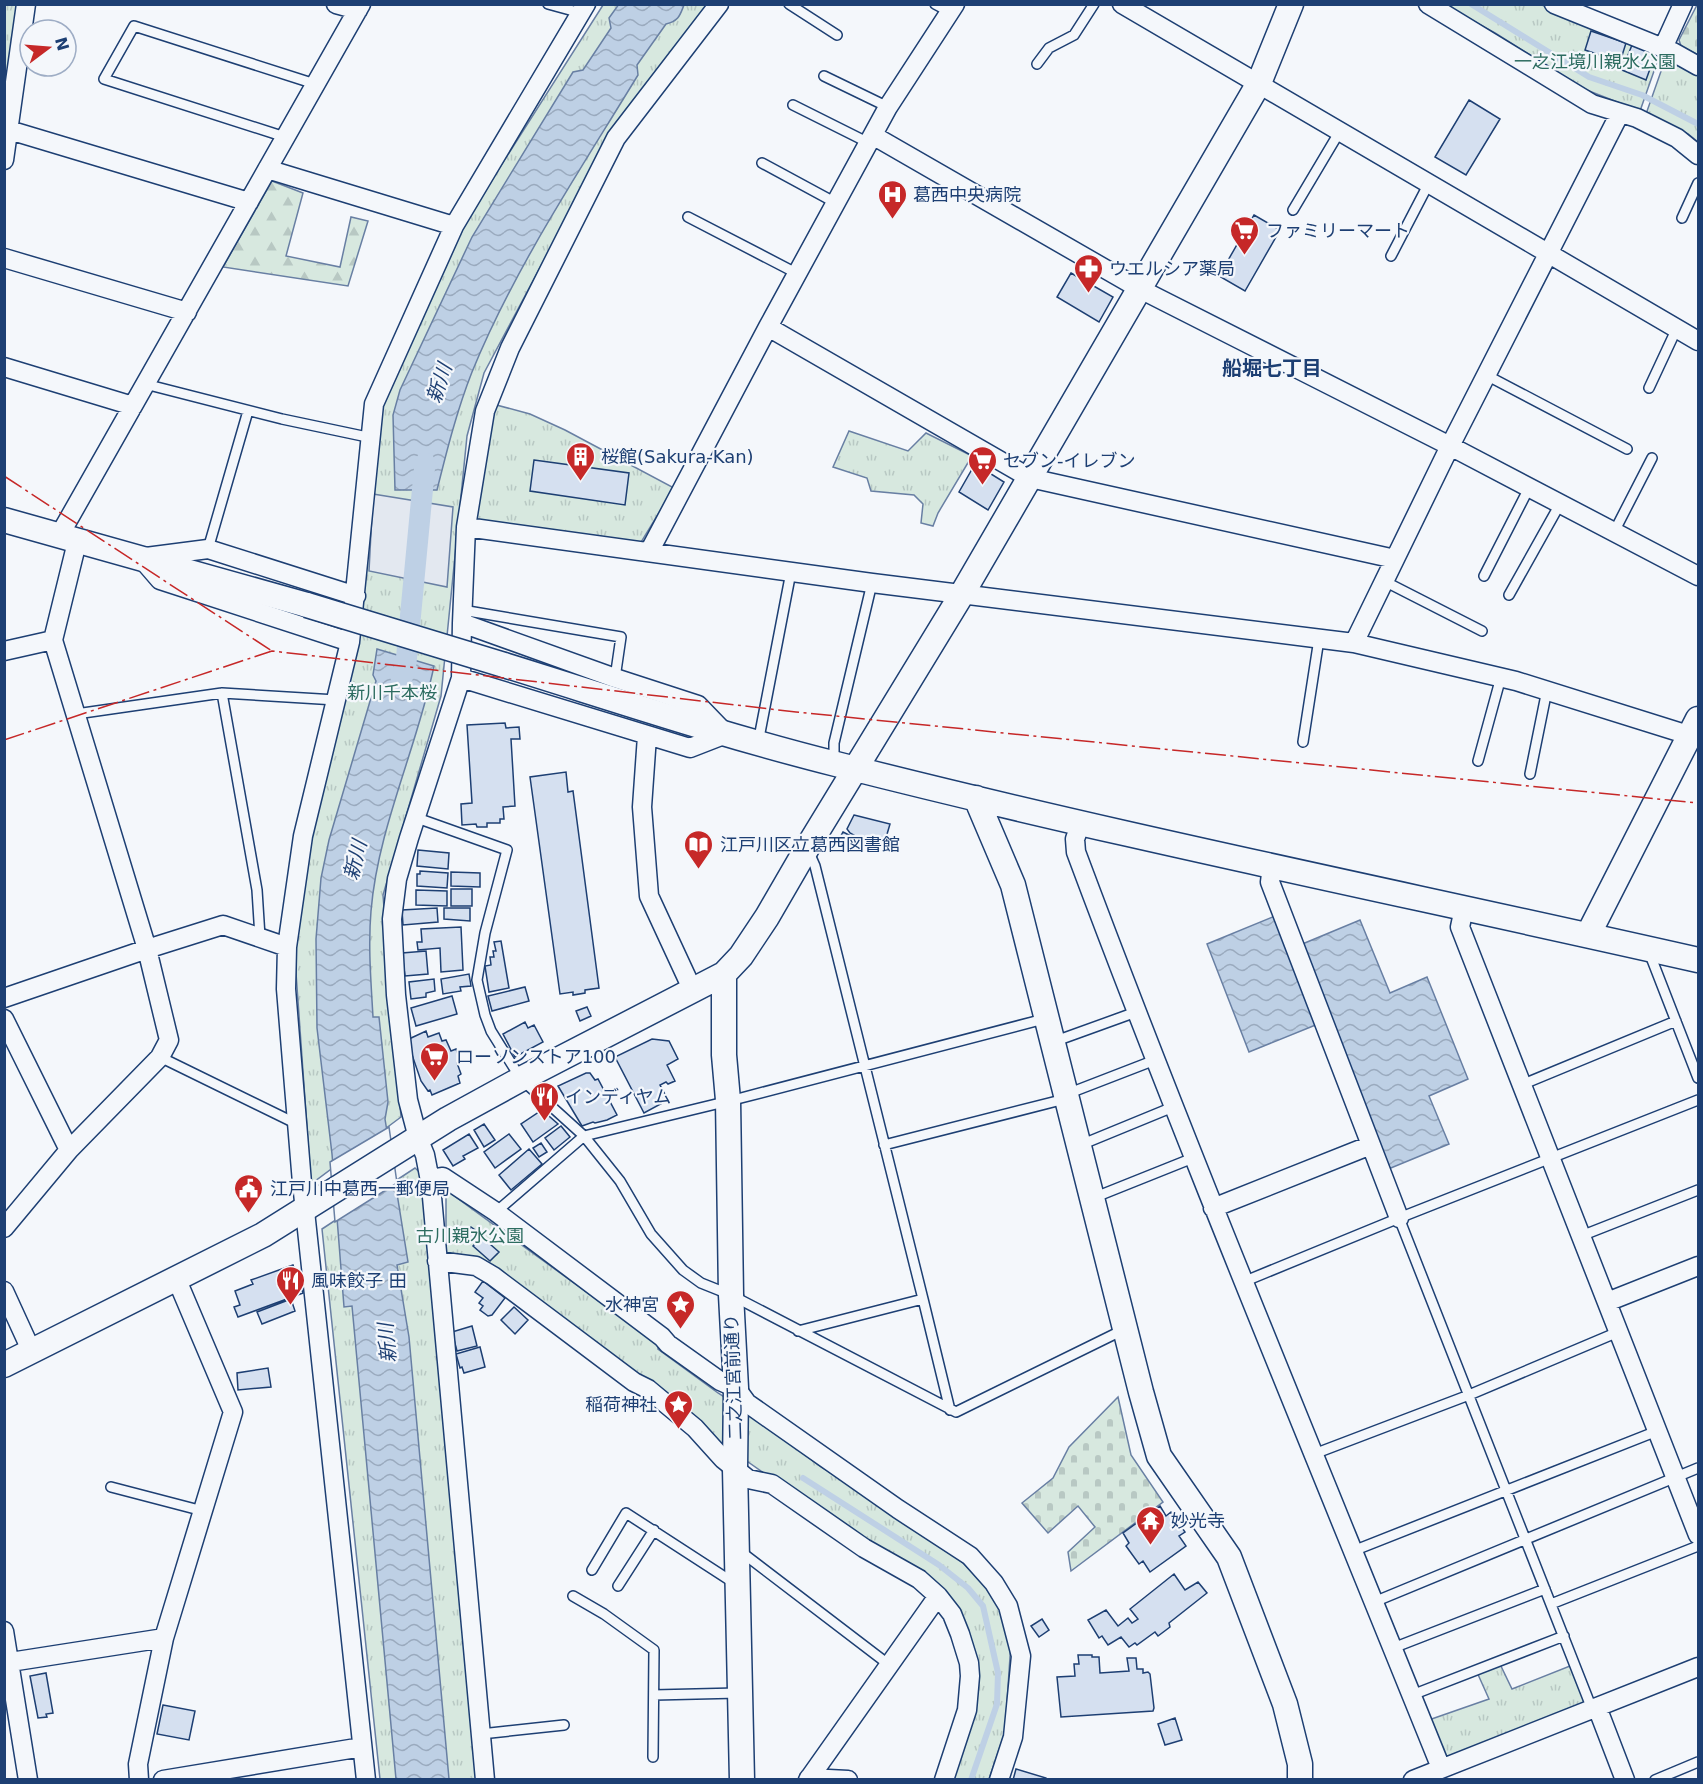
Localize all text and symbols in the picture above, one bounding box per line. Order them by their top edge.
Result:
north arrow [18,18,78,78]
text: N [51,35,73,53]
park label: 一之江境川親水公園 [1514,51,1676,72]
hospital icon: 葛西中央病院 [876,178,908,220]
place label: 葛西中央病院 [913,184,1021,205]
supermarket icon: ファミリーマート [1229,214,1261,256]
place label: ファミリーマート [1266,220,1410,241]
pharmacy icon: ウエルシア薬局 [1072,252,1104,294]
place label: ウエルシア薬局 [1109,258,1235,279]
district label: 船堀七丁目 [1222,356,1322,380]
water label: 新川 [421,358,457,406]
building icon: 桜館(Sakura-Kan) [564,440,596,482]
supermarket icon: セブン-イレブン [966,444,998,486]
place label: 桜館(Sakura-Kan) [601,446,754,467]
place label: セブン-イレブン [1003,450,1136,471]
park label: 新川千本桜 [347,682,437,703]
library icon: 江戸川区立葛西図書館 [683,828,715,870]
place label: 江戸川区立葛西図書館 [720,834,900,855]
water label: 新川 [339,836,372,882]
supermarket icon: ローソンストア100 [419,1040,451,1082]
place label: ローソンストア100 [456,1046,616,1067]
restaurant icon: インディヤム [528,1080,560,1122]
place label: インディヤム [565,1086,671,1107]
public building icon: 江戸川中葛西一郵便局 [233,1172,265,1214]
place label: 江戸川中葛西一郵便局 [270,1178,450,1199]
park label: 古川親水公園 [416,1225,524,1246]
restaurant icon: 風味餃子 田 [274,1264,306,1306]
place label: 風味餃子 田 [311,1270,407,1291]
place icon: 水神宮 [664,1288,696,1330]
place label: 水神宮 [605,1294,659,1315]
street label: 二之江宮前通り [720,1314,746,1440]
water label: 新川 [373,1320,401,1364]
place icon: 稲荷神社 [662,1388,694,1430]
place label: 稲荷神社 [585,1394,657,1415]
temple icon: 妙光寺 [1134,1504,1166,1546]
place label: 妙光寺 [1171,1510,1225,1531]

